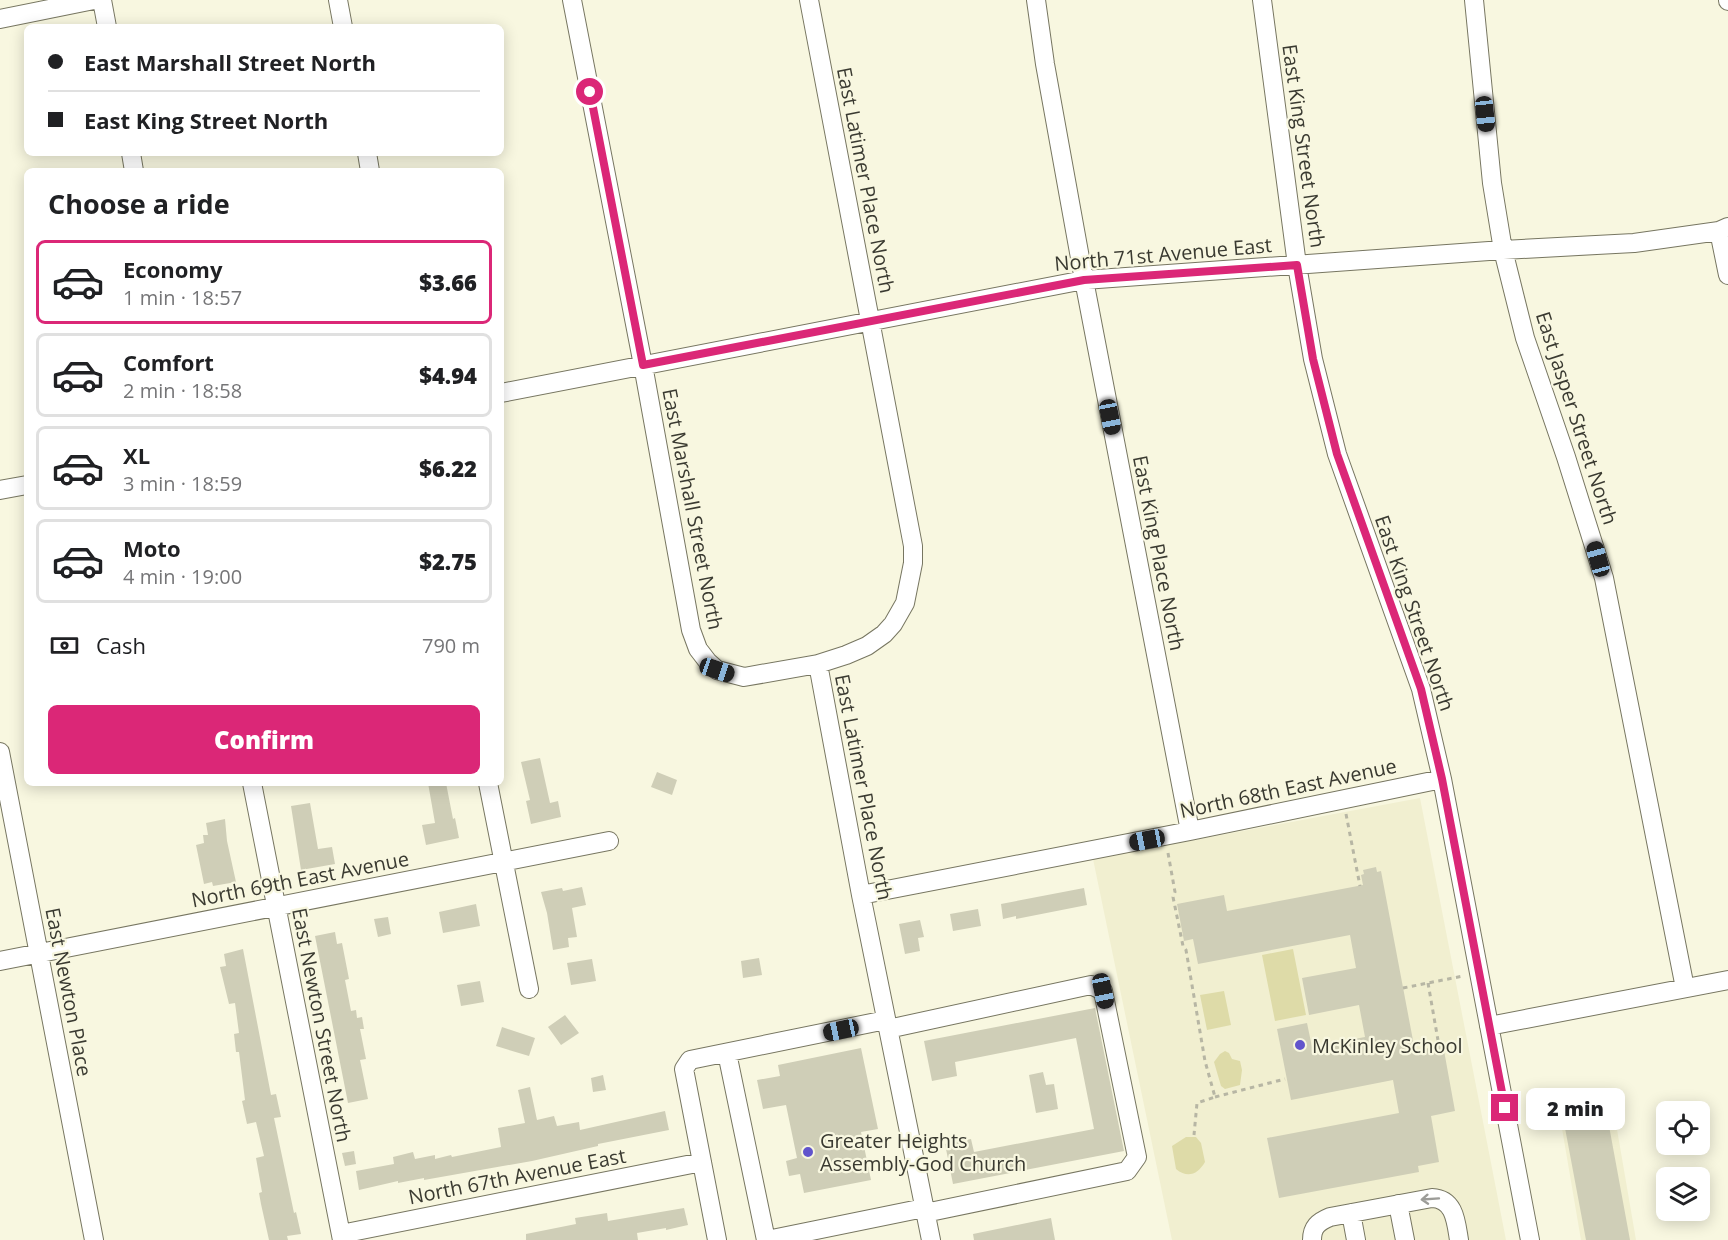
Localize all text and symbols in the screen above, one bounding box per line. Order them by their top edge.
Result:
street label: East King Street North [1276,42,1332,250]
text: East Marshall Street North [84,47,376,77]
street label: East Latimer Place North [831,65,901,295]
route start [576,78,603,105]
car [1474,95,1496,133]
text: East King Street North [84,105,328,135]
text: Choose a ride [48,185,230,222]
street label: North 71st Avenue East [1053,231,1273,277]
text: Economy [123,254,222,284]
icon: car [51,255,105,309]
text: $3.66 [419,267,477,297]
text: 1 min · 18:57 [123,284,242,311]
street label: East Jasper Street North [1530,308,1624,528]
text: Comfort [123,347,214,377]
icon: car [51,348,105,402]
text: $4.94 [419,360,477,390]
text: 2 min · 18:58 [123,377,242,404]
street label: East Marshall Street North [656,386,730,632]
car [1098,398,1122,436]
text: XL [123,440,150,470]
icon: car [51,441,105,495]
text: $6.22 [419,453,477,483]
street label: East King Place North [1127,453,1191,653]
text: 3 min · 18:59 [123,470,242,497]
street label: East King Street North [1369,511,1461,715]
text: Moto [123,533,181,563]
icon: car [51,534,105,588]
car [1584,539,1612,579]
text: $2.75 [419,546,477,576]
text: 4 min · 19:00 [123,563,242,590]
icon: cash [48,629,81,662]
text: Cash [96,630,146,660]
text: 790 m [422,632,480,659]
car [697,656,737,684]
street label: East Latimer Place North [829,672,899,902]
button: Confirm [48,705,480,774]
street label: North 68th East Avenue [1177,752,1399,824]
car [1128,828,1166,852]
street label: North 69th East Avenue [189,845,411,913]
street label: East Newton Place [39,905,99,1079]
street label: East Newton Street North [286,906,358,1144]
car [1090,972,1116,1010]
car [822,1017,860,1043]
place label: McKinley School [1312,1032,1463,1059]
marker: McKinley School [1293,1038,1307,1052]
callout: 2 min [1526,1087,1625,1129]
route end [1491,1094,1518,1121]
text: 2 min [1547,1095,1604,1122]
map controls [1656,1101,1710,1221]
button: locate [1656,1101,1710,1155]
place label: Greater Heights Assembly-God Church [820,1127,1026,1177]
street label: North 67th Avenue East [406,1142,628,1210]
marker: Greater Heights Assembly-God Church [801,1145,815,1159]
button: layers [1656,1167,1710,1221]
one-way arrow [1420,1194,1440,1205]

